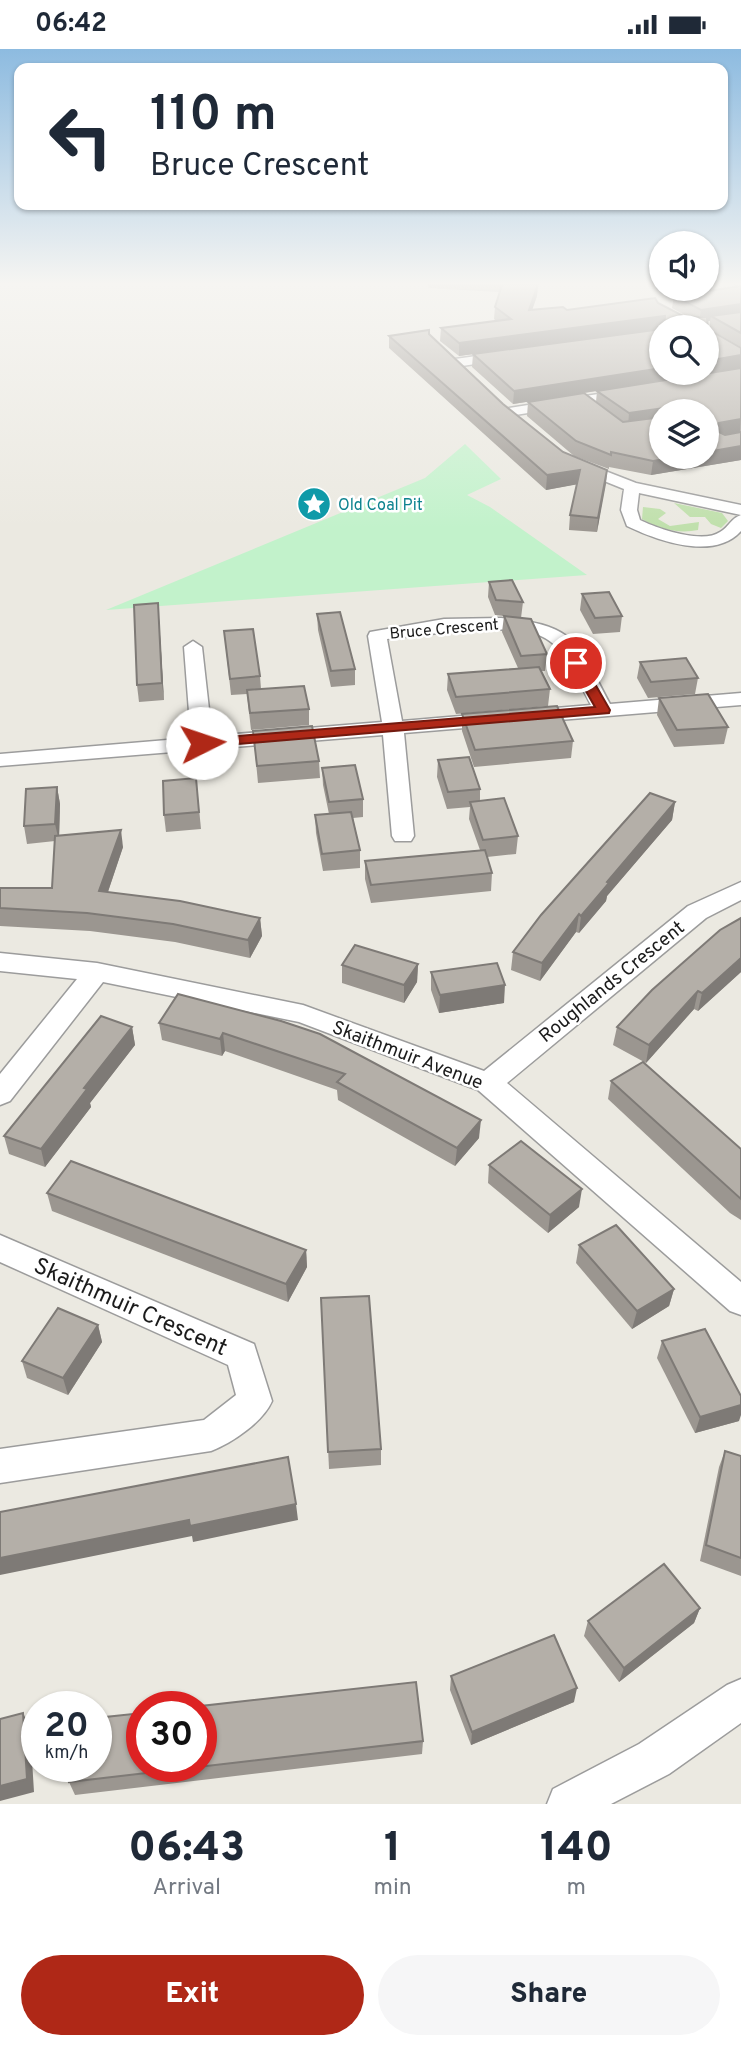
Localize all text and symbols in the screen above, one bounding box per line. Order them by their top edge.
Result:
text: 06:42 [35,8,107,41]
text: 110 m [150,86,277,148]
icon: left [35,91,126,182]
text: Bruce Crescent [150,147,369,187]
map controls [649,231,719,469]
button: sound [649,231,719,301]
button: search [649,315,719,385]
button: layers [649,399,719,469]
place icon: Old Coal Pit [295,485,333,523]
place label: Old Coal Pit [338,496,423,516]
street label: Bruce Crescent [389,615,500,645]
pin [546,633,606,693]
icon: arrive [557,644,595,682]
position arrow [165,706,239,780]
street label: Roughlands Crescent [535,916,690,1049]
street label: Skaithmuir Avenue [328,1016,486,1096]
street label: Skaithmuir Crescent [29,1253,231,1364]
speed limit sign: 30 [126,1691,217,1782]
text: 20 [44,1705,89,1749]
text: km/h [45,1742,88,1765]
text: 06:43 [128,1823,245,1876]
text: 1 [384,1823,401,1876]
text: 140 [540,1823,613,1876]
text: Arrival [152,1874,221,1903]
text: min [373,1874,412,1903]
text: m [567,1874,586,1903]
button: Exit [21,1955,364,2035]
button: Share [378,1955,720,2035]

